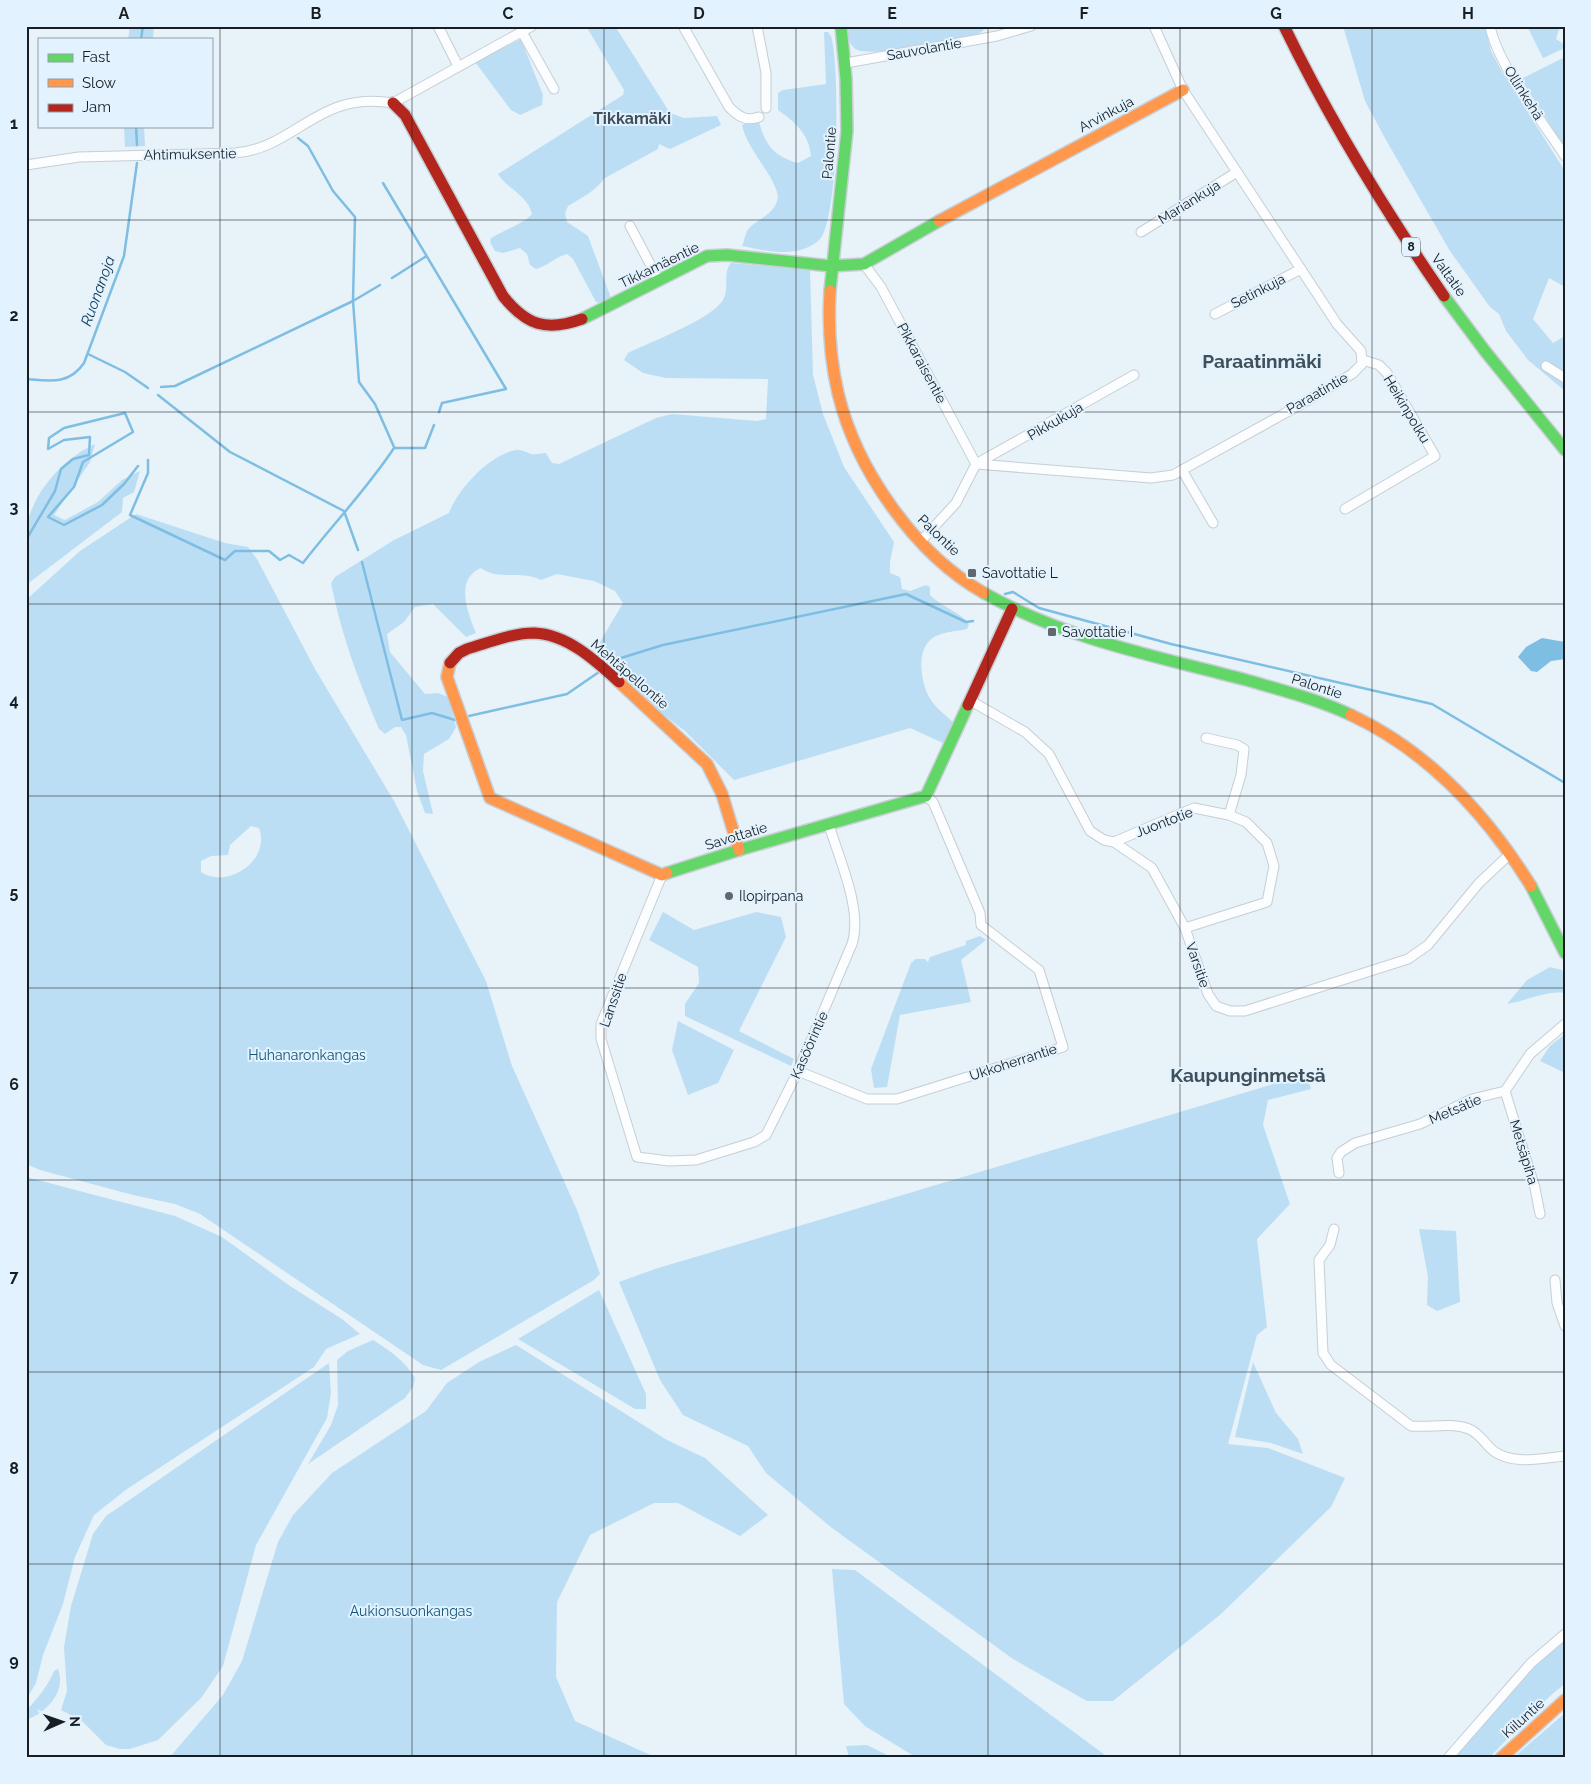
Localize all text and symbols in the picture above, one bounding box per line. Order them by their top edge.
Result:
text: A [119,4,130,23]
text: B [311,4,322,23]
text: C [503,4,514,23]
text: D [693,4,705,23]
text: E [887,4,897,23]
text: F [1079,4,1089,23]
text: G [1270,4,1282,23]
text: H [1462,4,1474,23]
street label: Sauvolantie [885,35,963,63]
legend [38,38,212,128]
text: Fast [82,48,110,66]
street label: Ollinkehä [1501,63,1547,123]
text: Slow [82,74,116,92]
street label: Arvinkuja [1076,93,1136,135]
text: Jam [82,98,111,116]
district label: Tikkamäki [593,109,671,128]
text: 1 [10,114,18,133]
street label: Palontie [819,126,839,180]
street label: Ahtimuksentie [143,145,237,163]
street label: Mariankuja [1155,177,1223,227]
road number: 8 [1402,238,1420,256]
street label: Tikkamäentie [616,239,702,291]
street label: Valtatie [1428,251,1470,299]
water label: Ruonanoja [77,254,119,328]
street label: Setinkuja [1228,270,1288,312]
text: 2 [9,306,19,325]
street label: Pikkaraisentie [894,320,950,406]
district label: Paraatinmäki [1202,350,1322,372]
street label: Paraatintie [1283,369,1351,417]
street label: Heikinpolku [1380,372,1434,446]
street label: Pikkukuja [1024,399,1086,443]
text: 3 [10,498,19,517]
street label: Palontie [915,511,963,559]
place label: Savottatie L [982,565,1058,581]
marker: Savottatie L [966,567,978,579]
place label: Savottatie I [1062,624,1133,640]
marker: Savottatie I [1046,626,1058,638]
street label: Mehtäpellontie [588,636,672,712]
street label: Palontie [1290,670,1344,702]
text: 4 [9,691,19,710]
street label: Juontotie [1133,804,1195,840]
street label: Savottatie [703,819,769,853]
text: 5 [10,883,19,902]
place label: Ilopirpana [739,888,803,904]
marker: Ilopirpana [723,890,735,902]
street label: Varsitie [1183,940,1213,990]
street label: Lanssitie [596,971,630,1029]
street label: Kasöörintie [787,1009,831,1081]
street label: Ukkoherrantie [967,1040,1059,1084]
park label: Huhanaronkangas [248,1047,366,1063]
district label: Kaupunginmetsä [1170,1064,1326,1086]
text: 6 [9,1075,19,1094]
street label: Metsätie [1426,1091,1484,1127]
street label: Metsäpiha [1507,1118,1541,1186]
text: 7 [10,1267,19,1286]
text: 8 [9,1459,19,1478]
park label: Aukionsuonkangas [350,1603,472,1619]
text: 9 [9,1651,19,1670]
street label: Kiiluntie [1499,1695,1547,1741]
north arrow [38,1696,88,1746]
text: N [67,1716,83,1727]

